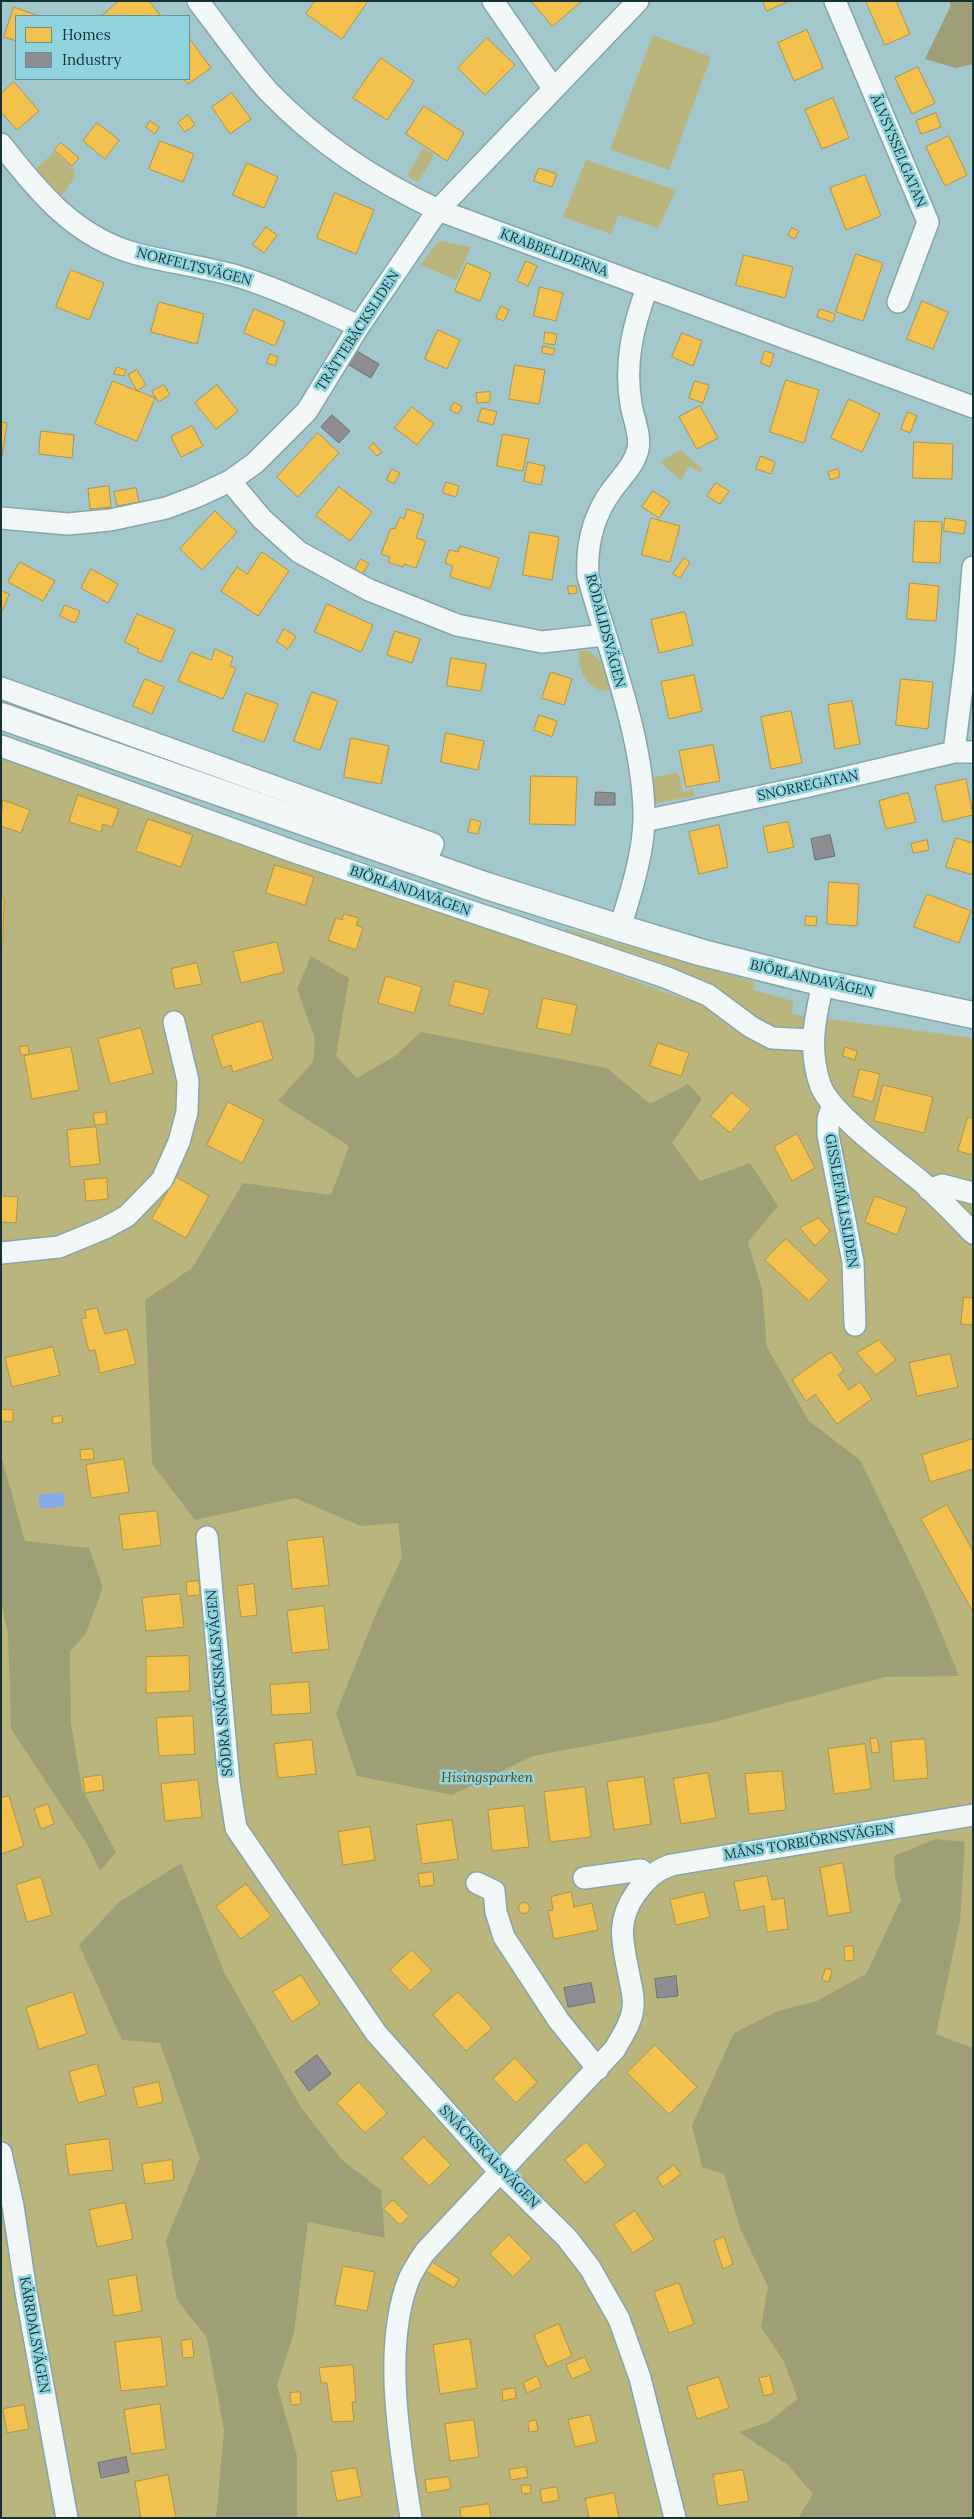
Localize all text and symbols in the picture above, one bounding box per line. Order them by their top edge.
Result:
legend [15,15,190,80]
text: Homes [62,25,111,44]
text: Industry [62,50,121,69]
street label: ÄLVSYSSELGATAN [867,92,929,210]
street label: KRABBELIDERNA [498,226,610,280]
street label: NORFELTSVÄGEN [135,245,253,289]
street label: TRÄTTEBÄCKSLIDEN [313,268,403,394]
street label: RÖDALIDSVÄGEN [582,572,628,690]
street label: SNORREGATAN [756,767,860,805]
street label: BJÖRLANDAVÄGEN [347,862,473,920]
street label: BJÖRLANDAVÄGEN [748,957,876,1001]
street label: GISSLEFJÄLLSLIDEN [821,1133,861,1269]
street label: SÖDRA SNÄCKSKALSVÄGEN [203,1589,237,1777]
park label: Hisingsparken [441,1770,533,1786]
street label: MÅNS TORBJÖRNSVÄGEN [723,1820,895,1864]
street label: SNÄCKSKALSVÄGEN [436,2102,542,2212]
street label: KÄRRDALSVÄGEN [15,2275,53,2395]

